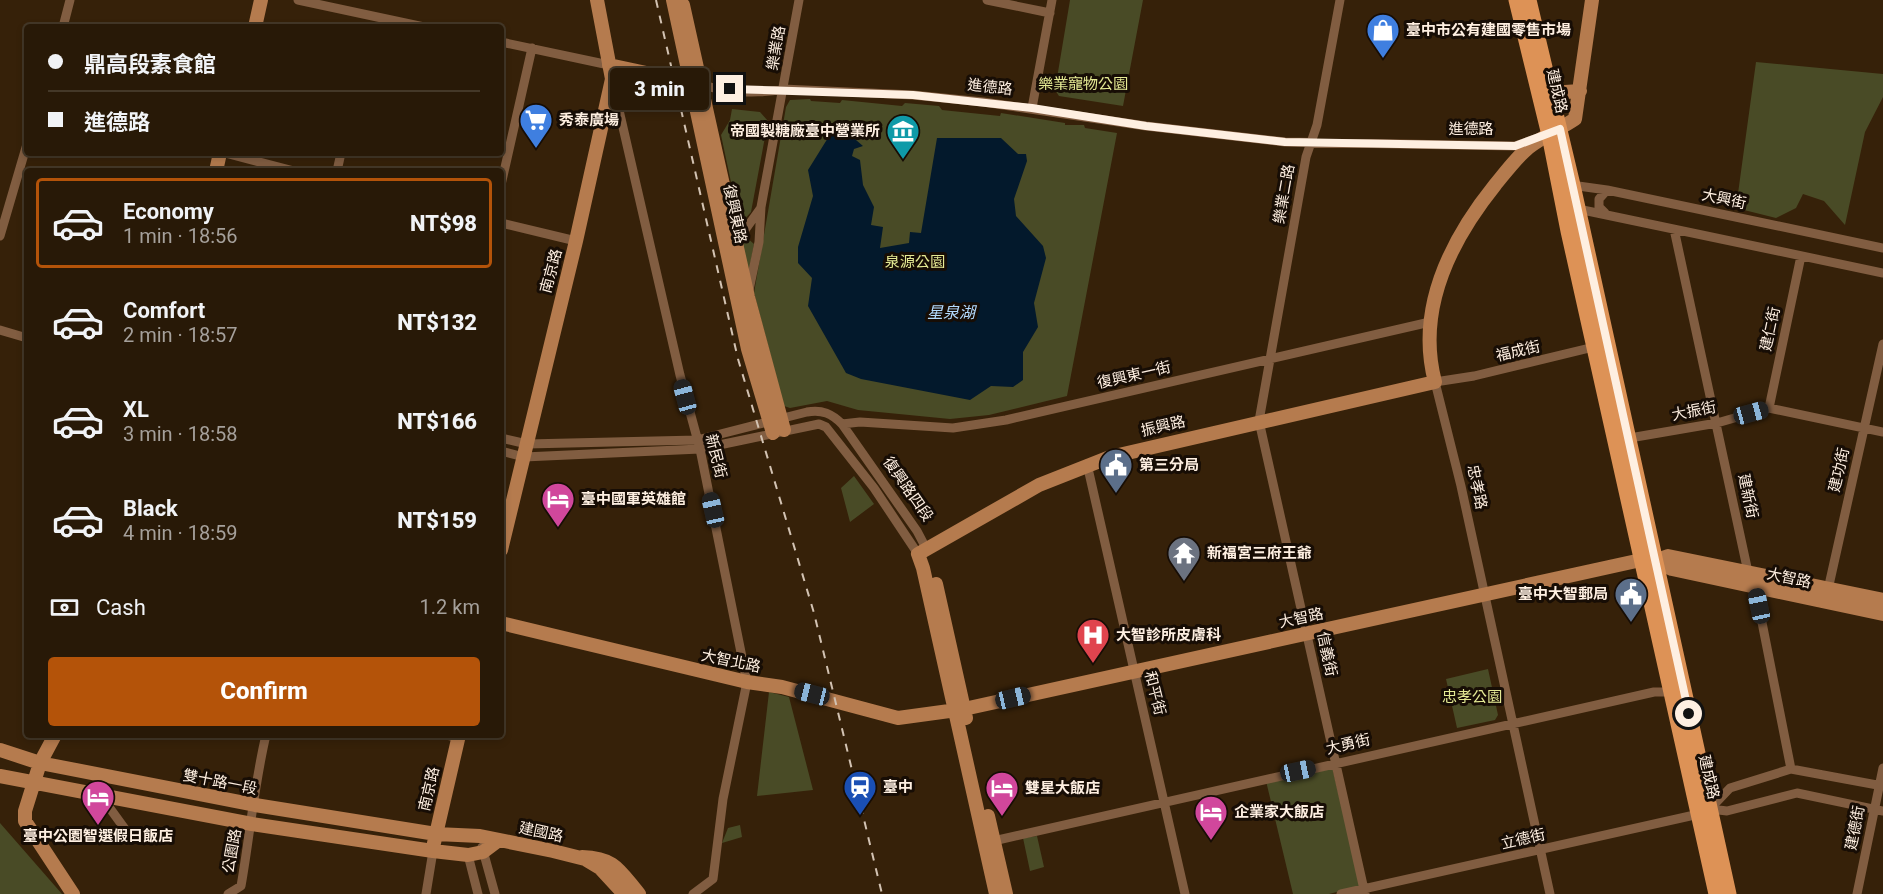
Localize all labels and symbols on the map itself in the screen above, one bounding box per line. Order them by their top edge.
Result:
shop icon: 臺中市公有建國零售市場 [1365,12,1401,59]
place label: 臺中市公有建國零售市場 [1406,21,1571,39]
street label: 樂業路 [763,24,789,72]
street label: 建成路 [1543,67,1571,115]
callout: 3 min [610,68,709,110]
route end [716,75,743,102]
park label: 樂業寵物公園 [1038,75,1128,93]
street label: 進德路 [967,76,1013,98]
supermarket icon: 秀泰廣場 [518,102,554,149]
place label: 秀泰廣場 [559,111,619,129]
museum icon: 帝國製糖廠臺中營業所 [885,113,921,160]
street label: 進德路 [1448,120,1494,138]
place label: 帝國製糖廠臺中營業所 [730,122,880,140]
street label: 樂業二路 [1270,163,1298,225]
street label: 復興東路 [720,183,750,245]
street label: 大興街 [1700,186,1748,212]
street label: 南京路 [536,247,566,295]
park label: 泉源公園 [885,253,945,271]
water label: 星泉湖 [927,303,978,322]
street label: 建仁街 [1757,305,1783,353]
street label: 福成街 [1494,337,1542,365]
street label: 復興東一街 [1095,358,1173,392]
car [672,377,698,417]
street label: 大振街 [1670,398,1718,424]
car [1731,400,1771,426]
street label: 振興路 [1139,412,1187,440]
street label: 新民街 [702,432,730,480]
street label: 建功街 [1825,446,1853,494]
public building icon: 第三分局 [1098,447,1134,494]
street label: 復興路四段 [879,453,937,525]
place label: 第三分局 [1139,456,1199,474]
street label: 忠孝路 [1464,463,1490,511]
street label: 建新街 [1735,472,1761,520]
hotel icon: 臺中國軍英雄館 [540,481,576,528]
place label: 臺中國軍英雄館 [581,490,686,508]
car [700,490,726,530]
temple icon: 新福宮三府王爺 [1166,535,1202,582]
place label: 新福宮三府王爺 [1207,544,1312,562]
street label: 大智路 [1765,565,1813,591]
public building icon: 臺中大智郵局 [1613,576,1649,623]
place label: 臺中大智郵局 [1518,585,1608,603]
car [1746,587,1772,625]
street label: 大智路 [1277,605,1325,631]
hospital icon: 大智診所皮膚科 [1075,617,1111,664]
place label: 大智診所皮膚科 [1116,626,1221,644]
street label: 信義街 [1314,630,1340,678]
street label: 大智北路 [700,646,762,676]
street label: 和平街 [1141,669,1169,717]
car [792,681,832,707]
car [993,685,1033,711]
park label: 忠孝公園 [1442,688,1502,706]
route start [1675,700,1702,727]
street label: 大勇街 [1324,730,1372,758]
street label: 建成路 [1695,753,1723,801]
car [1279,758,1317,784]
street label: 南京路 [415,765,443,813]
street label: 雙十路一段 [181,766,259,798]
station icon: 臺中 [842,769,878,816]
hotel icon: 雙星大飯店 [984,770,1020,817]
place label: 臺中 [883,778,913,796]
hotel icon: 臺中公園智選假日飯店 [80,779,116,826]
place label: 雙星大飯店 [1025,779,1100,797]
hotel icon: 企業家大飯店 [1193,794,1229,841]
place label: 企業家大飯店 [1234,803,1324,821]
street label: 建德街 [1842,804,1868,852]
street label: 建國路 [517,819,565,845]
street label: 立德街 [1499,825,1547,853]
place label: 臺中公園智選假日飯店 [23,827,173,845]
street label: 公園路 [219,827,245,875]

